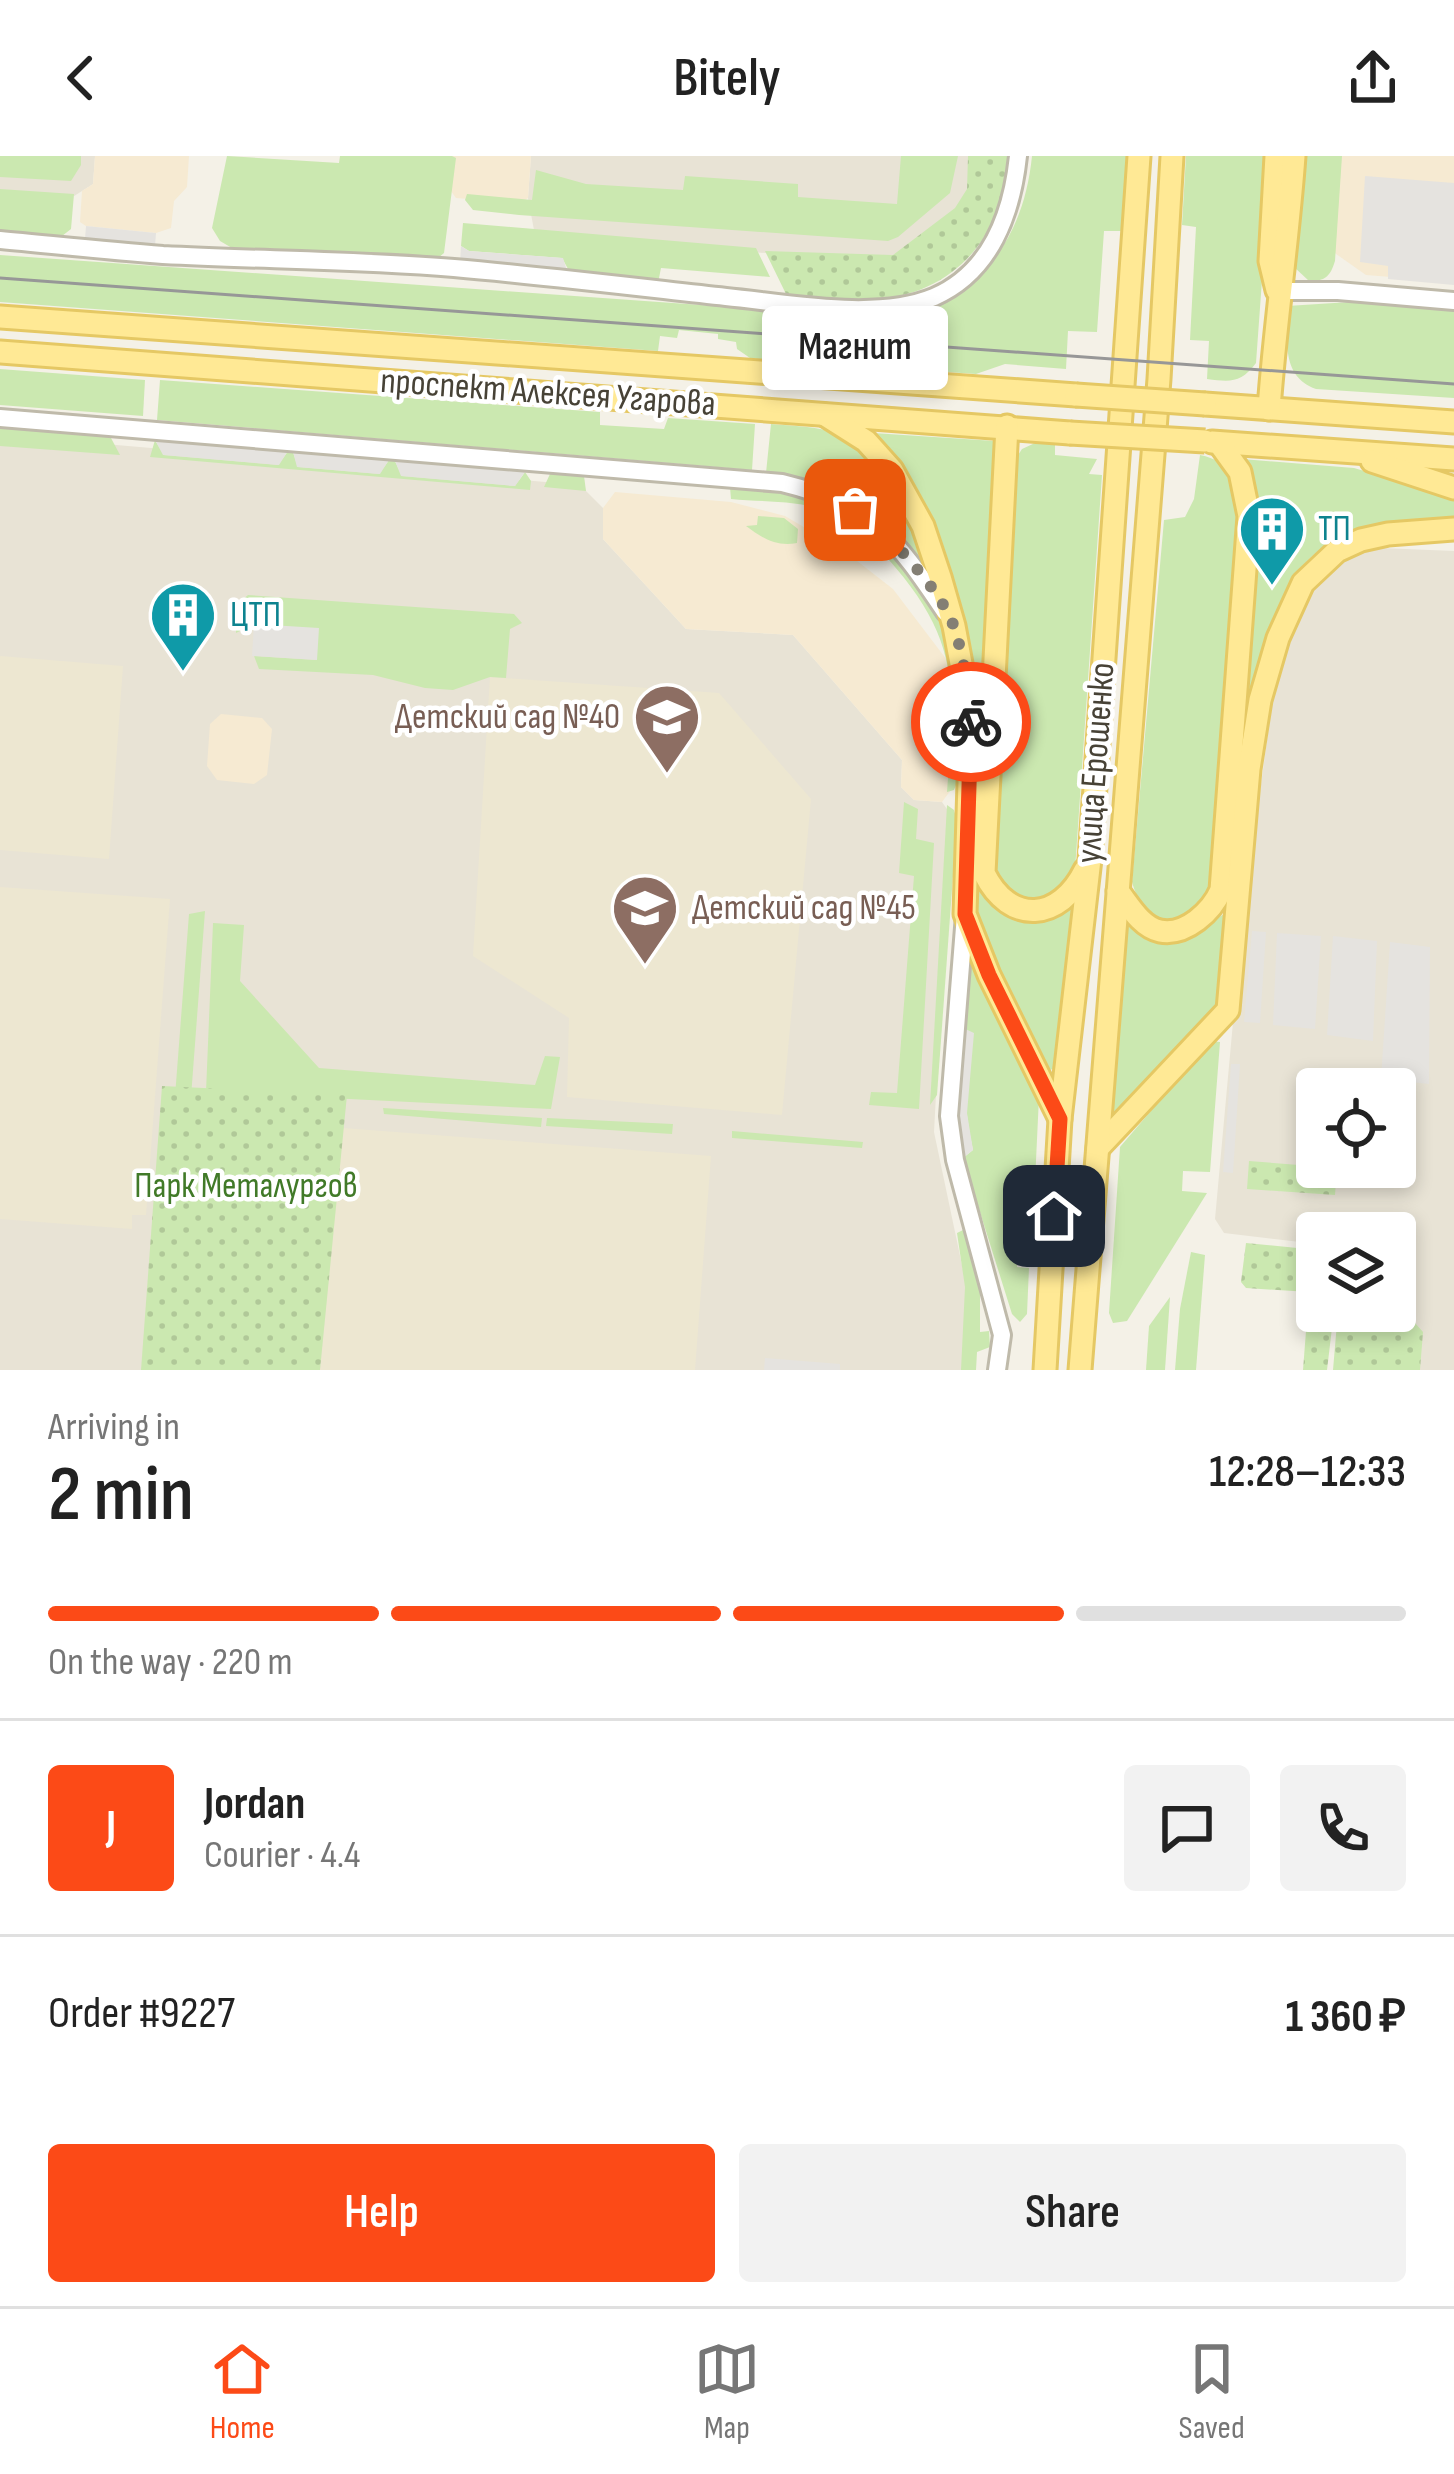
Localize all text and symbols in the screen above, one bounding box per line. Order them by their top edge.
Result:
icon: back [48,45,114,111]
icon: share [1340,45,1406,111]
text: Bitely [673,46,781,111]
callout: Магнит [762,306,948,390]
text: Магнит [798,324,912,371]
street label: проспект Алексея Угарова [379,360,717,426]
pin [804,459,906,561]
icon: bag [822,477,888,543]
building icon: ТП [1237,494,1307,588]
place label: ТП [1318,508,1351,551]
building icon: ЦТП [148,580,218,674]
place label: ЦТП [230,594,281,637]
street label: улица Ерошенко [1068,661,1124,865]
courier [911,662,1031,782]
school or university icon: Детский сад №40 [632,682,702,776]
icon: bike [938,689,1004,755]
place label: Детский сад №40 [395,696,620,739]
school or university icon: Детский сад №45 [610,873,680,967]
place label: Детский сад №45 [692,887,916,930]
map controls [1296,1068,1416,1332]
button: locate [1296,1068,1416,1188]
park label: Парк Металургов [134,1165,358,1208]
pin [1003,1165,1105,1267]
icon: home [1021,1183,1087,1249]
button: layers [1296,1212,1416,1332]
text: Arriving in [48,1404,180,1451]
text: 12:28–12:33 [1209,1445,1406,1500]
text: 2 min [48,1449,194,1542]
text: On the way · 220 m [48,1639,293,1686]
button: chat [1124,1765,1250,1891]
button: phone [1280,1765,1406,1891]
text: Jordan [204,1777,305,1832]
text: J [106,1800,116,1855]
text: Courier · 4.4 [204,1832,360,1879]
text: Order #9227 [48,1986,235,2041]
text: 1 360 ₽ [1285,1990,1406,2045]
button: Help [48,2144,715,2282]
button: Share [739,2144,1406,2282]
tab: Home [209,2336,275,2448]
tab: Map [694,2336,760,2448]
tab: Saved [1179,2336,1245,2448]

